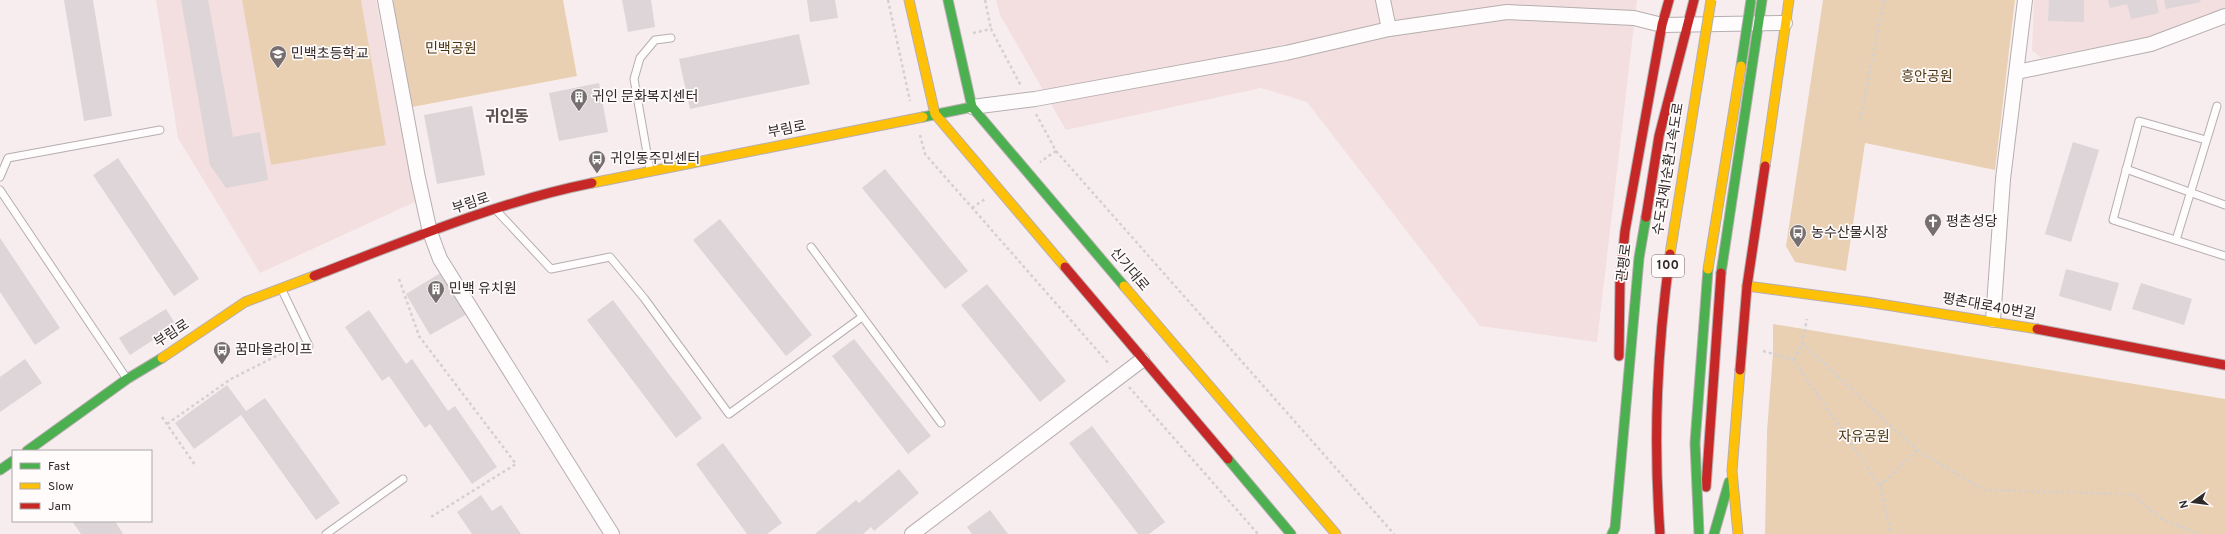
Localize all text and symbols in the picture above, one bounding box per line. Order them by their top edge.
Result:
park label: 민백공원 [425,41,477,58]
school or university icon: 민백초등학교 [268,44,288,69]
place label: 민백초등학교 [291,45,368,63]
park label: 흥안공원 [1901,69,1953,86]
building icon: 귀인 문화복지센터 [569,87,589,112]
place label: 귀인 문화복지센터 [592,89,698,106]
street label: 수도권제1순환고속도로 [1649,101,1688,237]
district label: 귀인동 [485,108,529,128]
street label: 부림로 [766,118,808,142]
bus stop icon: 귀인동주민센터 [587,149,607,174]
place label: 귀인동주민센터 [610,151,700,168]
street label: 부림로 [450,190,492,218]
church icon: 평촌성당 [1923,212,1943,237]
place label: 평촌성당 [1946,214,1998,231]
bus stop icon: 농수산물시장 [1788,223,1808,248]
place label: 농수산물시장 [1811,225,1888,242]
street label: 관평로 [1614,243,1636,283]
street label: 신기대로 [1106,245,1152,295]
road number: 100 [1652,255,1684,277]
building icon: 민백 유치원 [426,279,446,304]
place label: 민백 유치원 [449,281,517,298]
street label: 평촌대로40번길 [1941,290,2037,324]
street label: 부림로 [151,316,193,352]
bus stop icon: 꿈마을라이프 [212,340,232,365]
place label: 꿈마을라이프 [235,342,312,359]
park label: 자유공원 [1838,429,1890,446]
legend [12,450,152,522]
text: Fast [48,459,70,475]
text: Slow [48,479,74,495]
north arrow [2173,482,2213,522]
text: Jam [48,499,71,515]
text: N [2177,499,2192,510]

